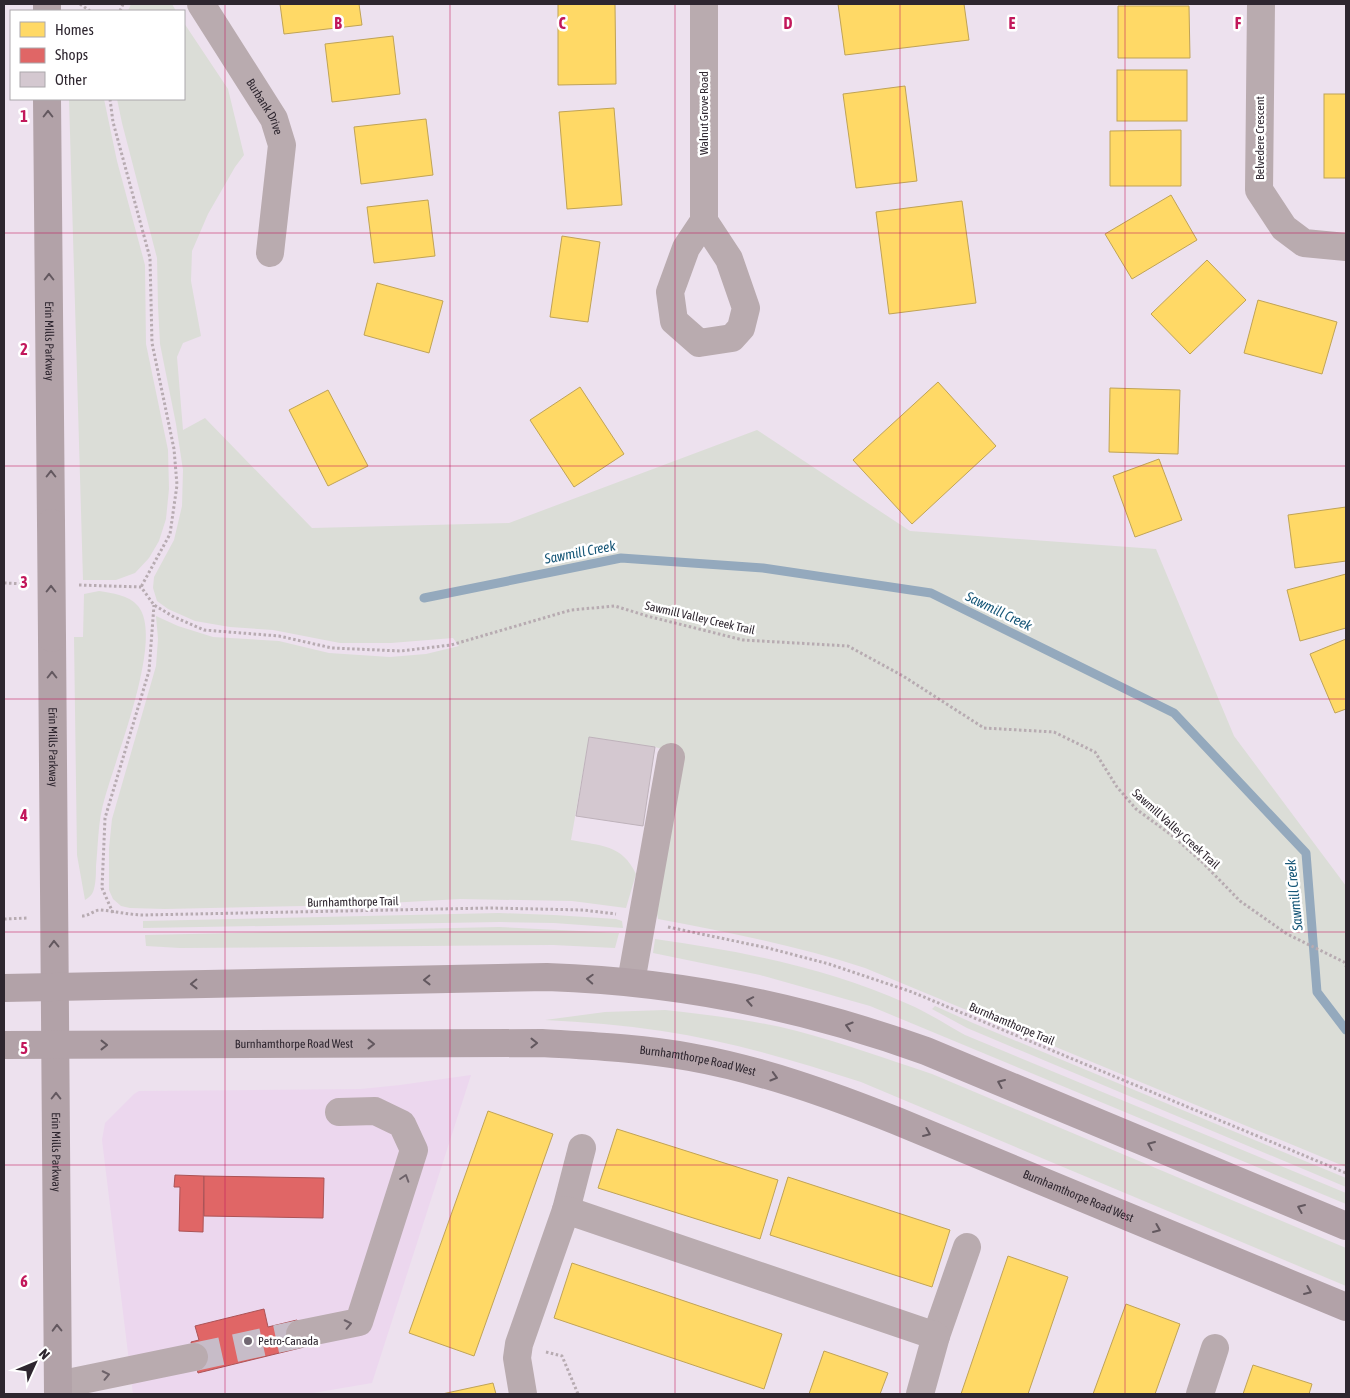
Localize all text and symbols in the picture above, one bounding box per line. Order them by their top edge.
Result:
legend [10,10,185,100]
text: B [334,14,342,32]
text: C [558,14,566,32]
text: D [784,14,793,32]
text: E [1009,14,1016,32]
text: F [1235,14,1242,32]
text: Homes [55,21,94,38]
text: Shops [55,46,88,63]
text: Other [55,71,87,88]
street label: Walnut Grove Road [697,71,711,155]
street label: Burbank Drive [243,76,285,136]
street label: Belvedere Crescent [1253,95,1267,180]
text: 1 [20,107,28,125]
one-way arrow [42,110,53,118]
one-way arrow [44,272,54,280]
street label: Erin Mills Parkway [42,301,57,381]
text: 2 [20,340,28,358]
one-way arrow [46,470,56,478]
water label: Sawmill Creek [542,537,618,567]
text: 3 [20,573,28,591]
one-way arrow [46,585,56,593]
water label: Sawmill Creek [962,588,1036,634]
street label: Sawmill Valley Creek Trail [644,599,757,638]
one-way arrow [47,671,57,679]
street label: Erin Mills Parkway [46,707,60,787]
street label: Sawmill Valley Creek Trail [1130,786,1223,872]
text: 4 [19,806,28,824]
water label: Sawmill Creek [1282,858,1306,933]
street label: Burnhamthorpe Trail [307,894,400,910]
one-way arrow [49,939,59,947]
one-way arrow [585,973,593,984]
one-way arrow [423,974,431,985]
one-way arrow [190,979,198,989]
one-way arrow [746,997,755,1007]
street label: Burnhamthorpe Trail [967,1000,1058,1049]
one-way arrow [846,1021,854,1031]
street label: Burnhamthorpe Road West [235,1037,354,1051]
one-way arrow [530,1038,538,1048]
text: 5 [20,1039,28,1057]
one-way arrow [368,1039,376,1049]
one-way arrow [100,1040,108,1050]
street label: Burnhamthorpe Road West [639,1043,758,1079]
one-way arrow [770,1072,778,1082]
one-way arrow [997,1078,1006,1089]
one-way arrow [51,1091,61,1099]
street label: Erin Mills Parkway [49,1112,63,1192]
one-way arrow [922,1127,930,1137]
one-way arrow [1147,1141,1156,1152]
street label: Burnhamthorpe Road West [1021,1167,1136,1225]
one-way arrow [399,1174,409,1182]
one-way arrow [1297,1203,1306,1214]
one-way arrow [1153,1223,1161,1233]
text: 6 [20,1272,28,1290]
one-way arrow [1303,1286,1311,1296]
one-way arrow [344,1319,353,1330]
one-way arrow [52,1324,62,1332]
place label: Petro-Canada [258,1334,319,1348]
marker: Petro-Canada [242,1335,254,1347]
north arrow [10,1338,60,1388]
text: N [36,1345,53,1362]
one-way arrow [101,1370,110,1381]

